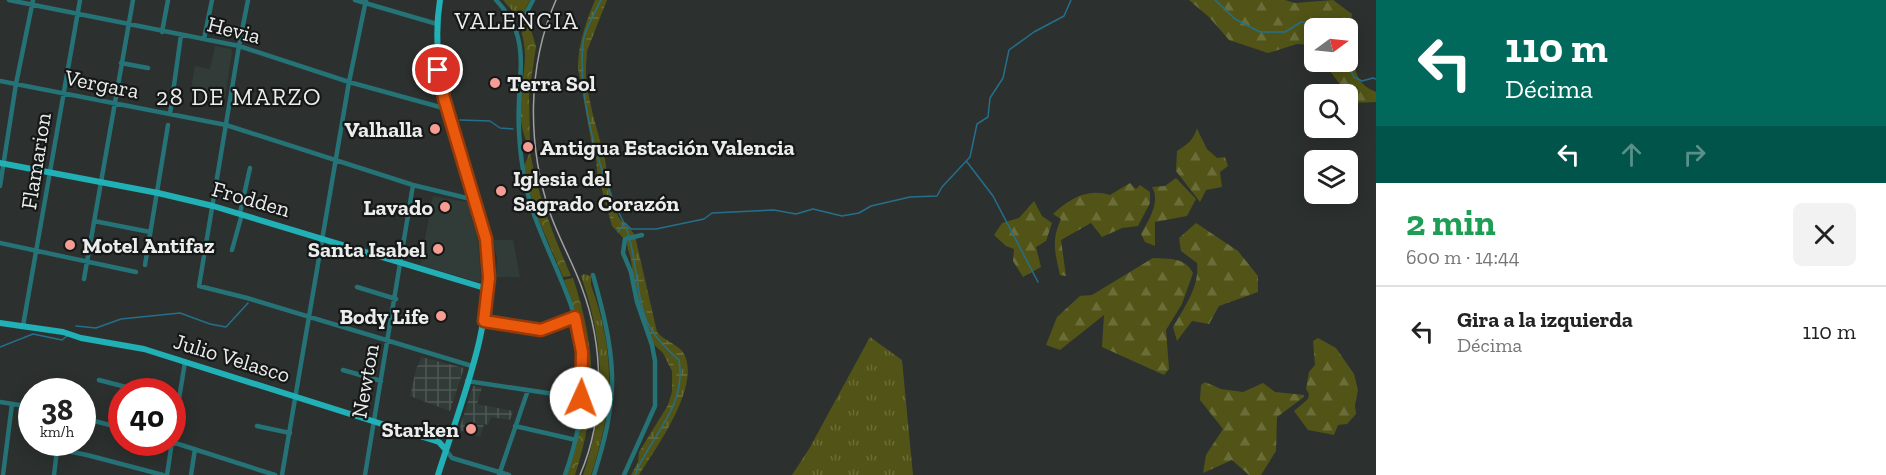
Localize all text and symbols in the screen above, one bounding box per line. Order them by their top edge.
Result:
district label: VALENCIA [454,6,579,35]
street label: Hevia [205,10,264,50]
north arrow [1304,18,1358,72]
map controls [1304,18,1358,204]
text: 110 m [1505,22,1608,73]
icon: left [1406,24,1484,102]
pin [412,44,463,95]
icon: arrive [421,53,454,86]
street label: Vergara [62,63,142,104]
place label: Terra Sol [507,70,596,97]
text: Décima [1505,73,1593,105]
marker: Terra Sol [488,76,502,90]
district label: 28 DE MARZO [156,82,322,111]
button: search [1304,84,1358,138]
street label: Flamarion [15,110,57,211]
place label: Valhalla [344,116,423,143]
marker: Valhalla [428,122,442,136]
place label: Antigua Estación Valencia [540,134,795,161]
icon: left [1552,138,1585,171]
icon: ahead [1615,138,1648,171]
icon: right [1678,138,1711,171]
marker: Antigua Estación Valencia [521,140,535,154]
button: layers [1304,150,1358,204]
place label: Iglesia del Sagrado Corazón [513,165,679,217]
street label: Frodden [209,175,294,223]
marker: Iglesia del Sagrado Corazón [494,184,508,198]
place label: Lavado [363,194,433,221]
marker: Lavado [438,200,452,214]
text: 2 min [1406,201,1496,244]
button: close [1793,203,1856,266]
place label: Motel Antifaz [82,232,215,259]
place label: Santa Isabel [308,236,426,263]
marker: Motel Antifaz [63,238,77,252]
marker: Santa Isabel [431,242,445,256]
text: 600 m · 14:44 [1406,245,1519,269]
place label: Body Life [339,303,429,330]
text: Gira a la izquierda [1457,306,1633,333]
marker: Body Life [434,309,448,323]
icon: left [1406,315,1439,348]
text: 110 m [1802,318,1856,345]
street label: Julio Velasco [171,328,293,388]
text: Décima [1457,333,1522,357]
street label: Newton [345,341,385,420]
position arrow [549,366,613,430]
speed limit sign: 40 [108,378,186,456]
text: 38 [41,392,73,428]
place label: Starken [382,416,459,443]
marker: Starken [464,422,478,436]
text: km/h [40,423,74,441]

